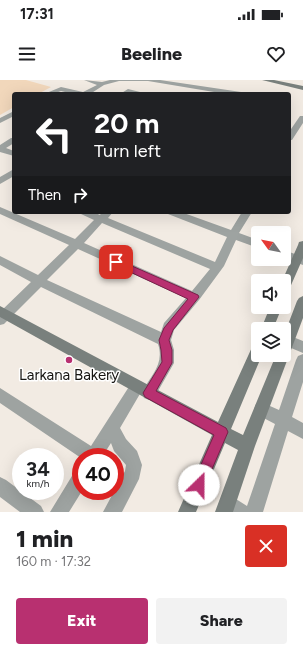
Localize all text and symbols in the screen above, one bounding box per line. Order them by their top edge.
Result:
text: 17:31 [20,5,54,23]
icon: menu [16,43,38,65]
text: Beeline [121,43,182,65]
icon: heart [265,43,287,65]
text: 20 m [94,106,159,140]
icon: left [28,108,80,160]
text: Turn left [94,140,161,162]
icon: right [69,184,91,206]
text: Then [28,186,61,204]
north arrow [251,226,291,266]
map controls [251,226,291,362]
pin [99,245,133,279]
icon: arrive [105,251,127,273]
button: sound [251,274,291,314]
button: layers [251,322,291,362]
marker: Larkana Bakery [64,355,74,365]
place label: Larkana Bakery [19,366,119,384]
speed limit sign: 40 [72,448,124,500]
text: 34 [26,457,50,481]
position arrow [178,464,220,506]
text: km/h [27,477,49,490]
text: 1 min [16,524,73,553]
button: close [245,525,287,567]
text: 160 m · 17:32 [16,554,91,569]
button: Exit [16,598,148,644]
button: Share [156,598,287,644]

